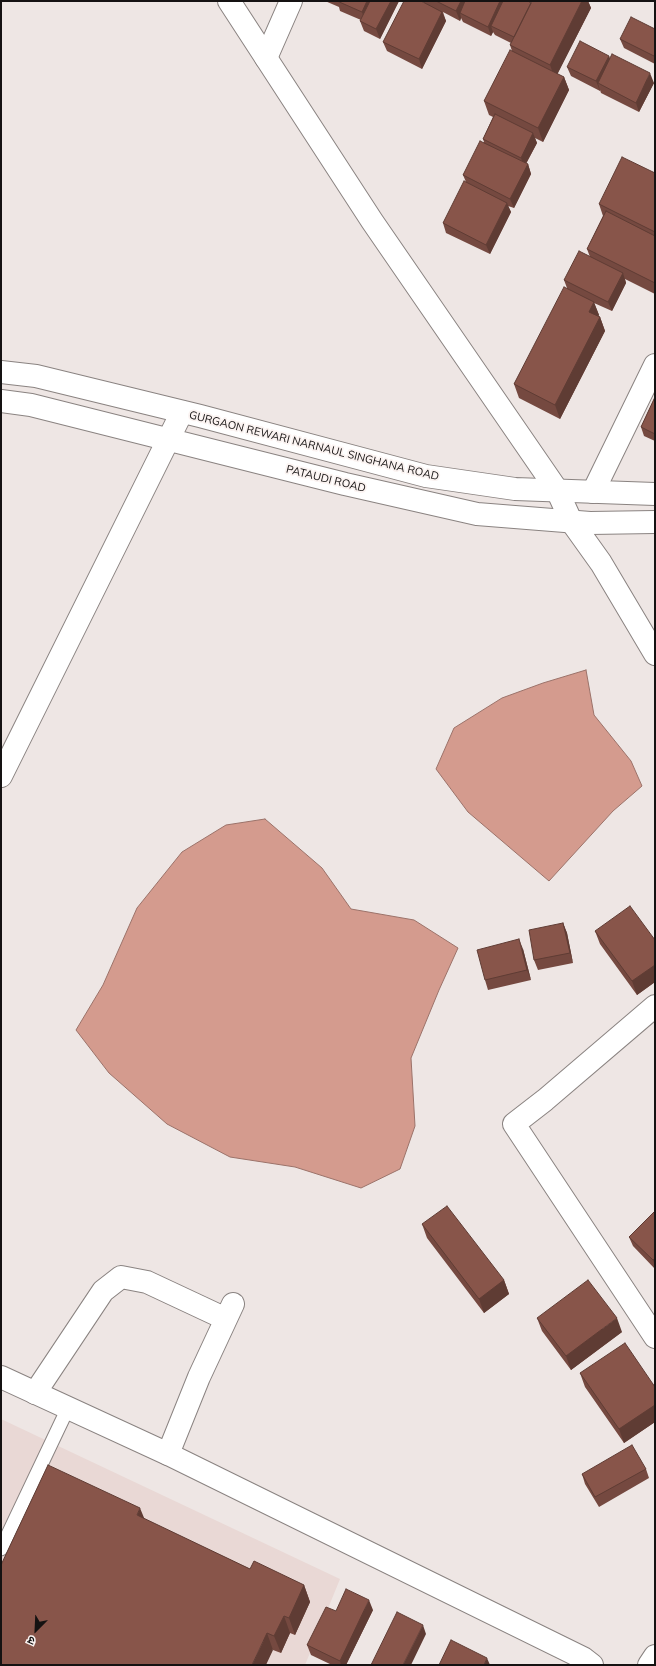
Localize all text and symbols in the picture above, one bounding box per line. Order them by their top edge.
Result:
street label: GURGAON REWARI NARNAUL SINGHANA ROAD [188,408,440,484]
street label: PATAUDI ROAD [285,463,367,495]
north arrow [16,1610,56,1650]
text: उ [25,1633,37,1649]

